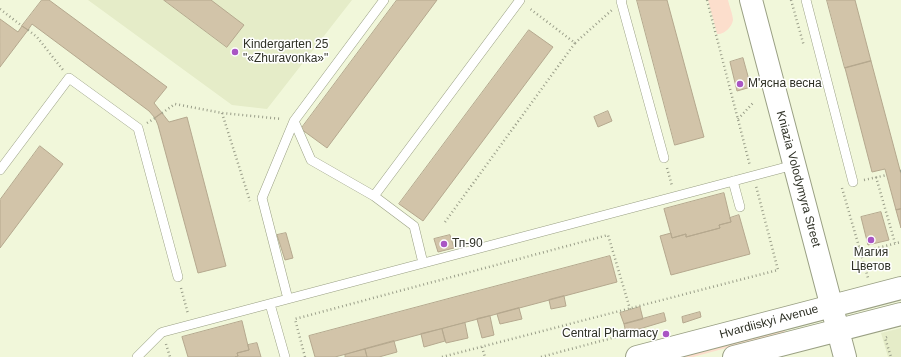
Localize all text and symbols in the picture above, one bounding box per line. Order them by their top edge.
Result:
place label: Kindergarten 25 "«Zhuravonka»" [243,38,328,66]
marker: Kindergarten 25 "«Zhuravonka»" [230,47,240,57]
place label: М'ясна весна [748,77,822,91]
marker: М'ясна весна [735,79,745,89]
street label: Kniazia Volodymyra Street [773,109,823,249]
marker: Магия Цветов [866,235,876,245]
place label: Тп-90 [452,237,483,251]
marker: Тп-90 [439,239,449,249]
place label: Магия Цветов [851,246,891,274]
street label: Hvardiiskyi Avenue [718,302,820,342]
place label: Central Pharmacy [562,327,658,341]
marker: Central Pharmacy [661,329,671,339]

